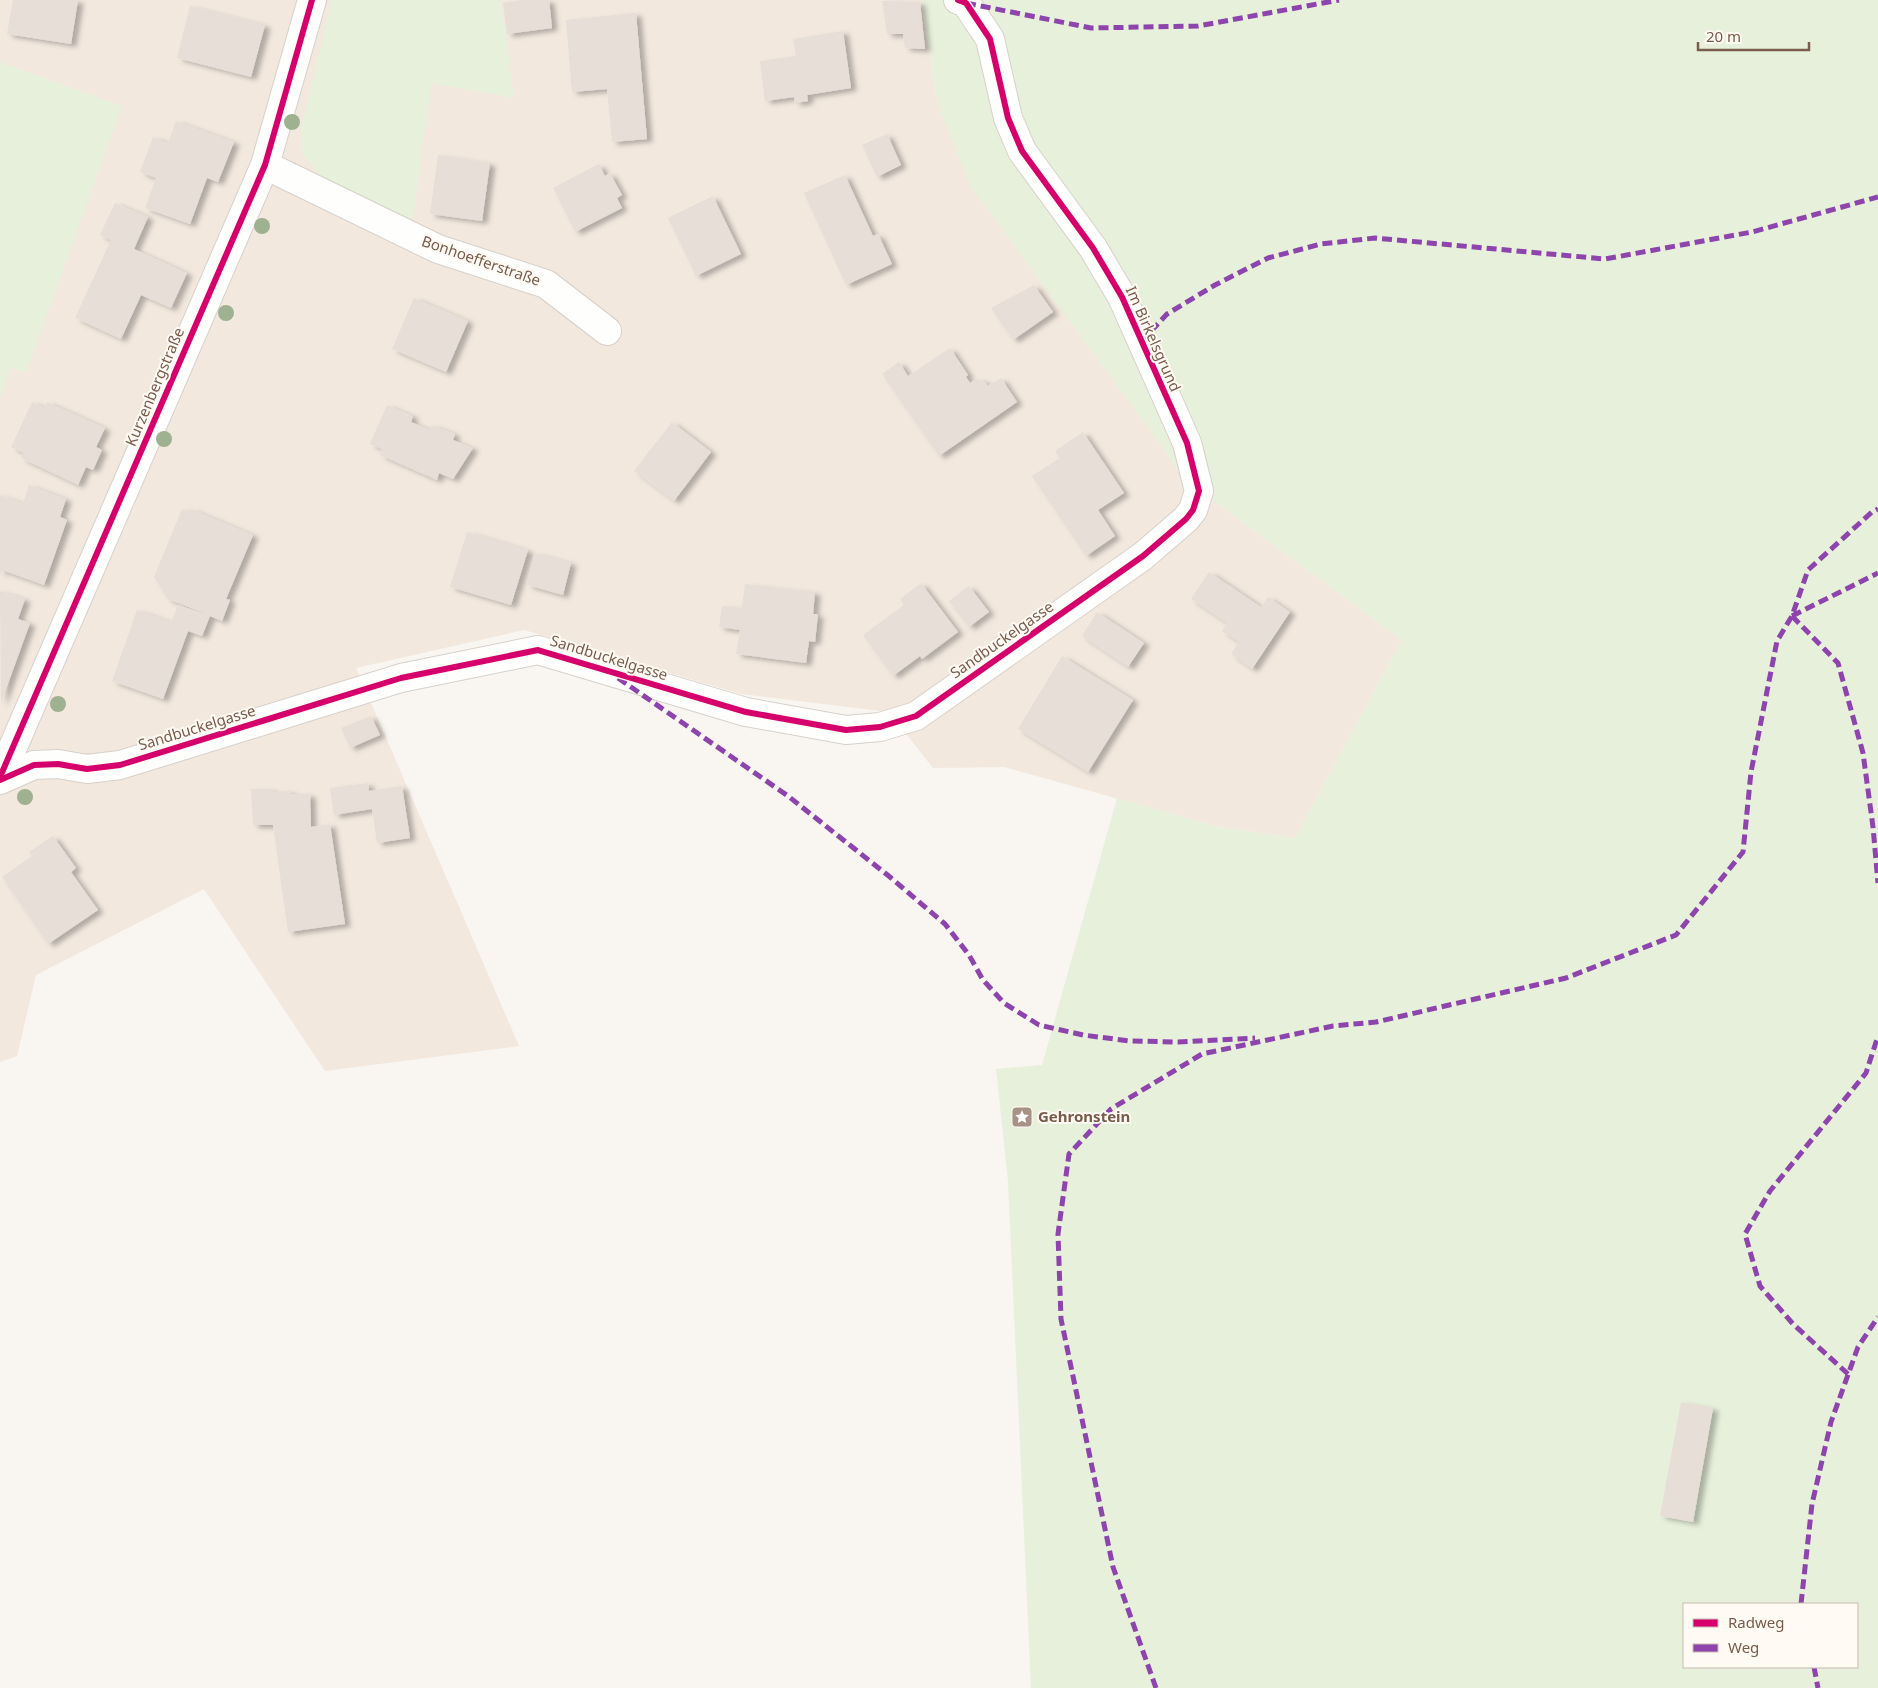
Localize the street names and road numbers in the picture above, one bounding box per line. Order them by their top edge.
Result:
street label: Bonhoefferstraße [419,230,544,290]
street label: Im Birkelsgrund [1122,283,1186,395]
street label: Kurzenbergstraße [120,324,188,449]
street label: Sandbuckelgasse [946,596,1057,682]
street label: Sandbuckelgasse [548,630,670,684]
street label: Sandbuckelgasse [136,700,258,754]

